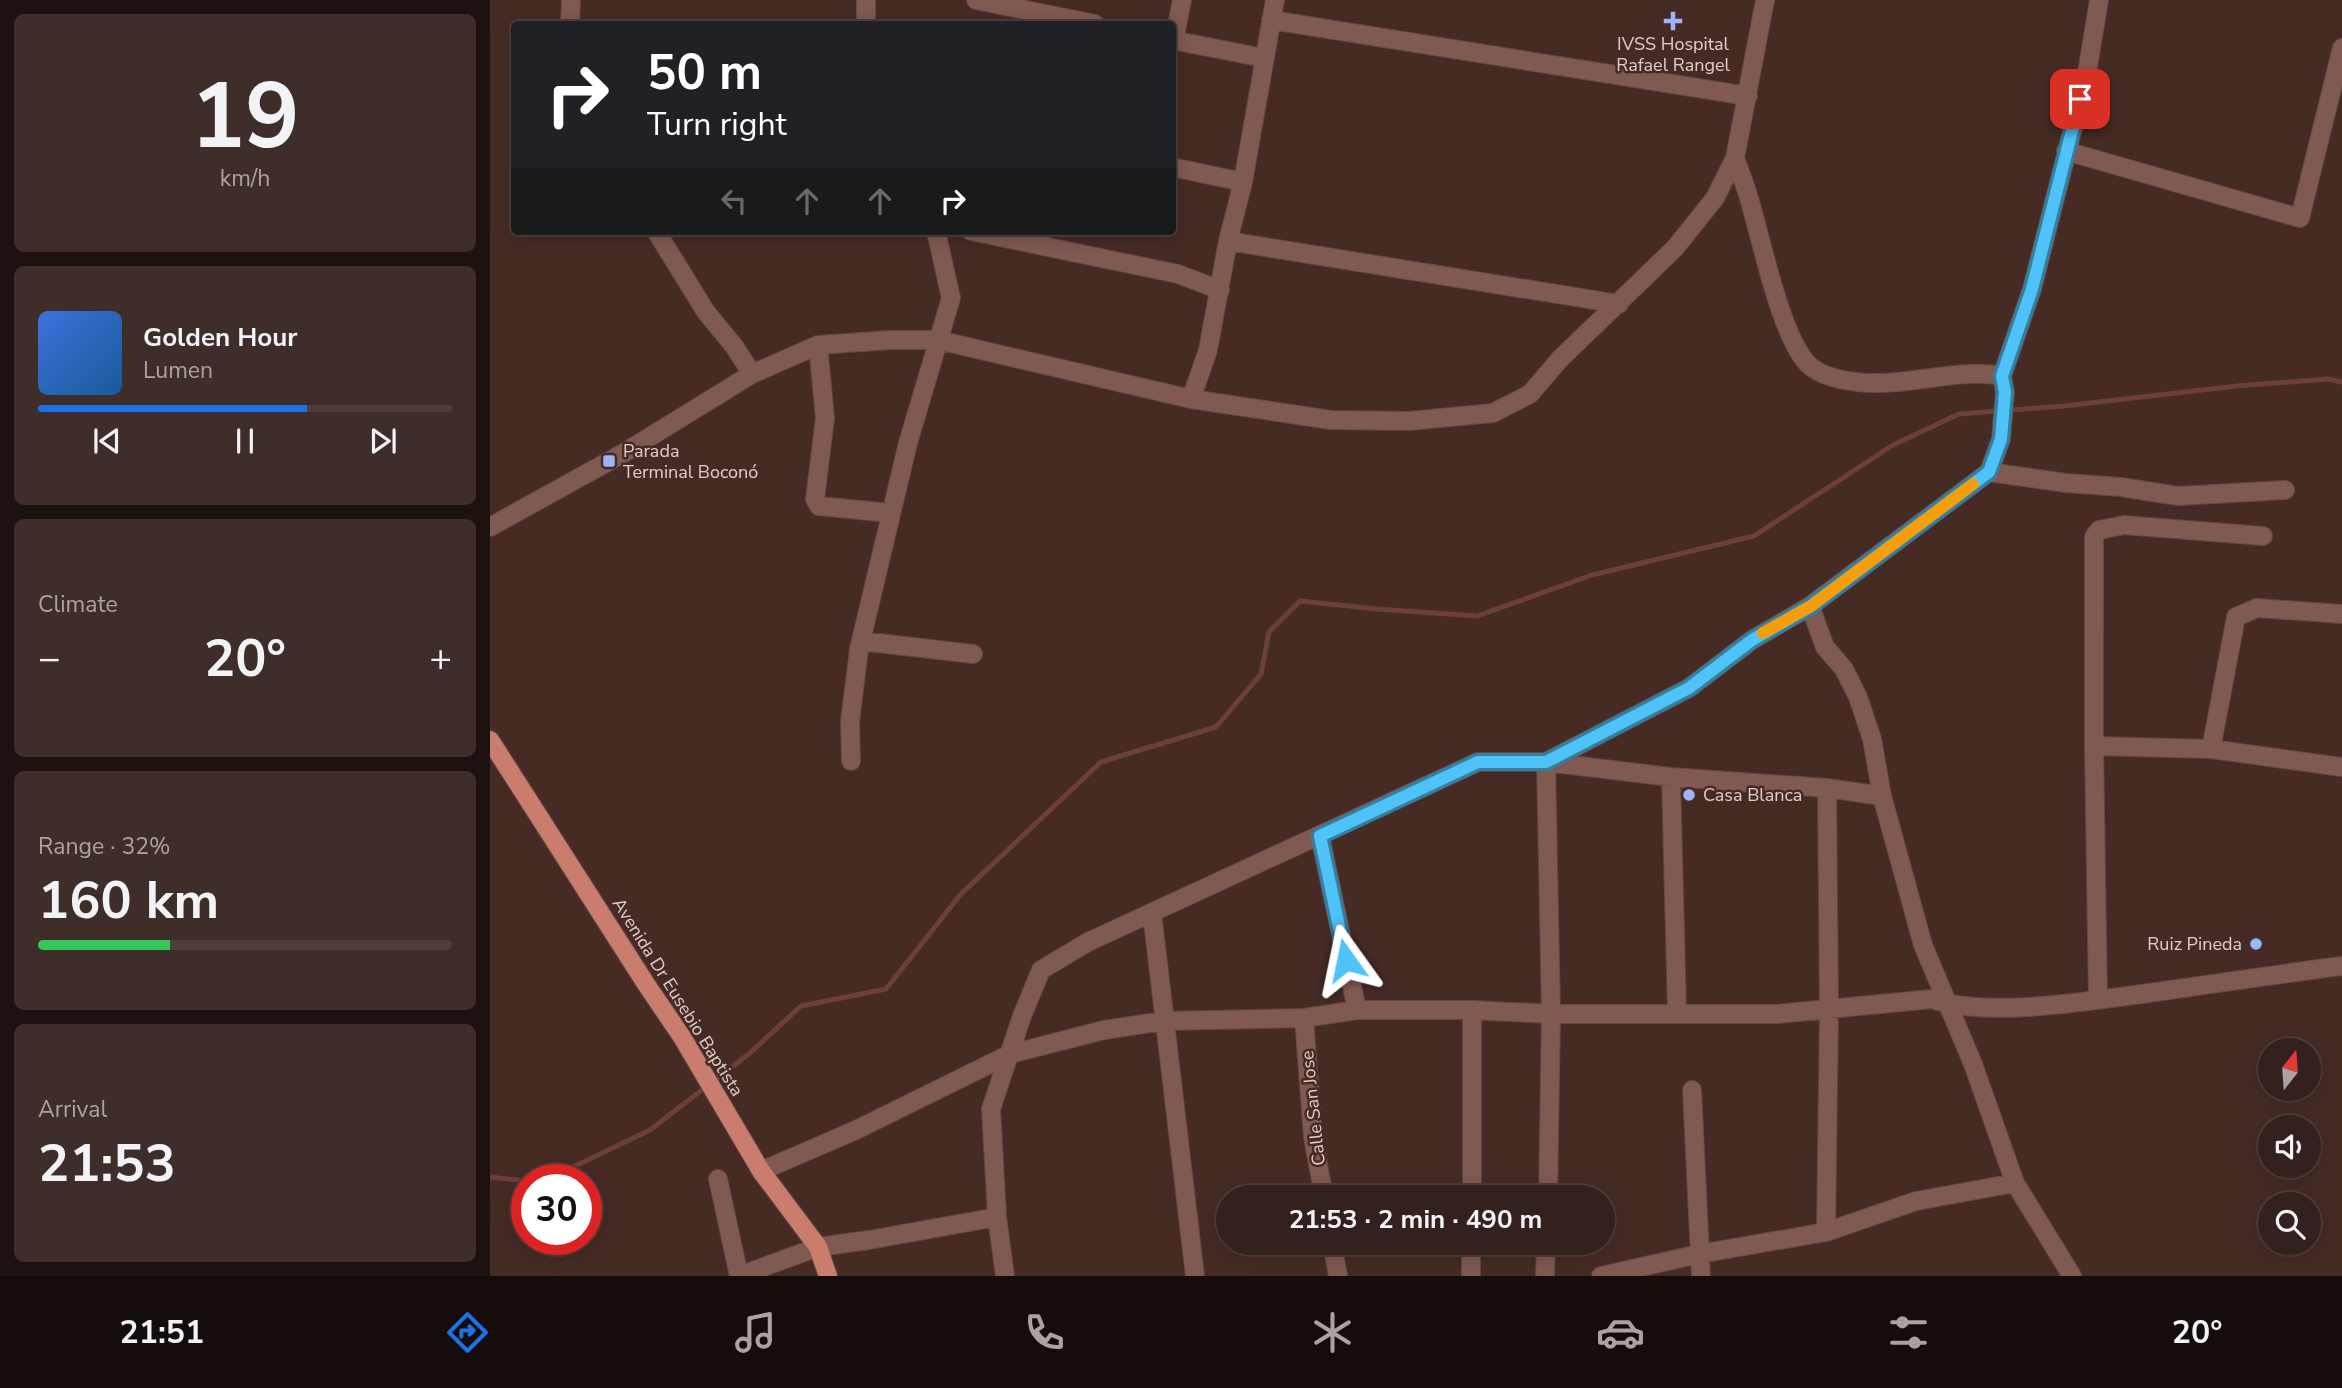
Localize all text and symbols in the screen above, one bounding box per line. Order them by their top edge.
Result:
marker: IVSS Hospital Rafael Rangel [1663,11,1683,31]
place label: IVSS Hospital Rafael Rangel [1616,32,1731,77]
text: 50 m [647,39,762,106]
icon: right [532,49,623,140]
text: 19 [190,55,300,179]
pin [2050,69,2110,129]
icon: arrive [2061,80,2099,118]
text: Turn right [647,103,787,146]
text: km/h [220,163,270,194]
icon: left [715,182,753,220]
icon: ahead [788,182,826,220]
icon: ahead [861,182,899,220]
icon: right [934,182,972,220]
text: Golden Hour [143,320,298,355]
text: Lumen [143,355,213,386]
icon: previous [88,422,126,460]
icon: pause [226,422,264,460]
icon: next [364,422,402,460]
place label: Parada Terminal Boconó [623,439,758,484]
marker: Parada Terminal Boconó [601,453,617,469]
text: Climate [38,589,118,620]
text: 20° [204,623,286,694]
text: − [38,633,61,684]
text: + [429,633,452,684]
place label: Casa Blanca [1703,783,1802,807]
marker: Casa Blanca [1681,787,1697,803]
text: Range · 32% [38,831,170,862]
text: 160 km [38,865,219,936]
street label: Avenida Dr Eusebio Baptista [607,893,749,1101]
position arrow [1309,923,1383,997]
place label: Ruiz Pineda [2147,932,2242,956]
marker: Ruiz Pineda [2248,936,2264,952]
north arrow [2258,1038,2320,1101]
map controls [2258,1038,2321,1255]
street label: Calle San Jose [1295,1049,1331,1167]
text: Arrival [38,1094,107,1125]
button: sound [2258,1115,2321,1178]
text: 21:53 [38,1128,176,1199]
speed limit sign: 30 [511,1164,602,1255]
button: search [2258,1192,2321,1255]
text: 21:53 · 2 min · 490 m [1289,1202,1542,1237]
icon: directions [443,1308,492,1357]
icon: music [731,1308,780,1357]
icon: phone [1020,1308,1069,1357]
icon: climate [1308,1308,1357,1357]
icon: car [1596,1308,1645,1357]
icon: filters [1884,1308,1933,1357]
text: 21:51 [120,1311,204,1354]
text: 20° [2172,1311,2222,1354]

